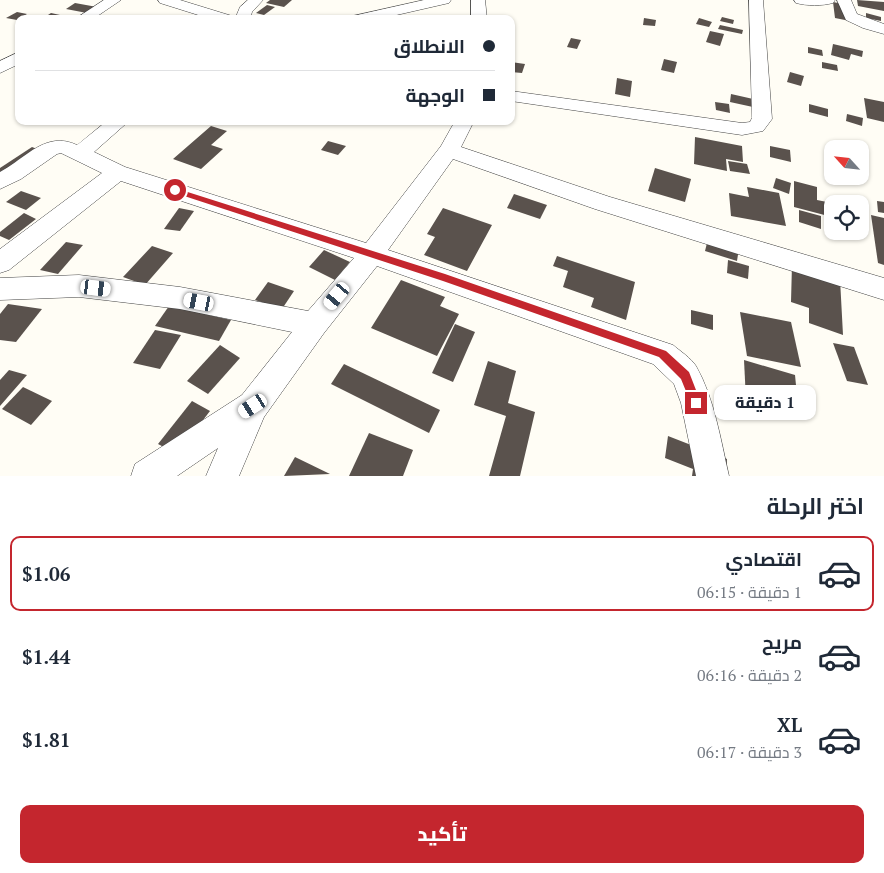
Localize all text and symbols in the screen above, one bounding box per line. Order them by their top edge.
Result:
text: الانطلاق [394,33,465,58]
text: الوجهة [405,82,465,107]
north arrow [824,140,869,185]
map controls [824,140,869,240]
route start [164,179,186,201]
button: locate [824,195,869,240]
car [80,279,111,297]
car [321,280,352,312]
car [182,292,215,312]
callout: 1 دقيقة [714,386,816,420]
text: 1 دقيقة [735,391,795,413]
car [236,392,269,420]
route end [685,392,707,414]
text: اختر الرحلة [767,491,864,520]
text: اقتصادي [726,546,802,571]
icon: car [817,551,862,596]
text: $1.06 [22,561,71,586]
text: 1 دقيقة · 06:15 [697,581,802,603]
text: مريح [762,629,802,654]
icon: car [817,634,862,679]
text: $1.44 [22,644,71,669]
text: 2 دقيقة · 06:16 [697,664,802,686]
text: XL [777,712,802,737]
icon: car [817,717,862,762]
text: $1.81 [22,727,71,752]
text: 3 دقيقة · 06:17 [697,741,802,763]
button: تأكيد [20,805,864,863]

